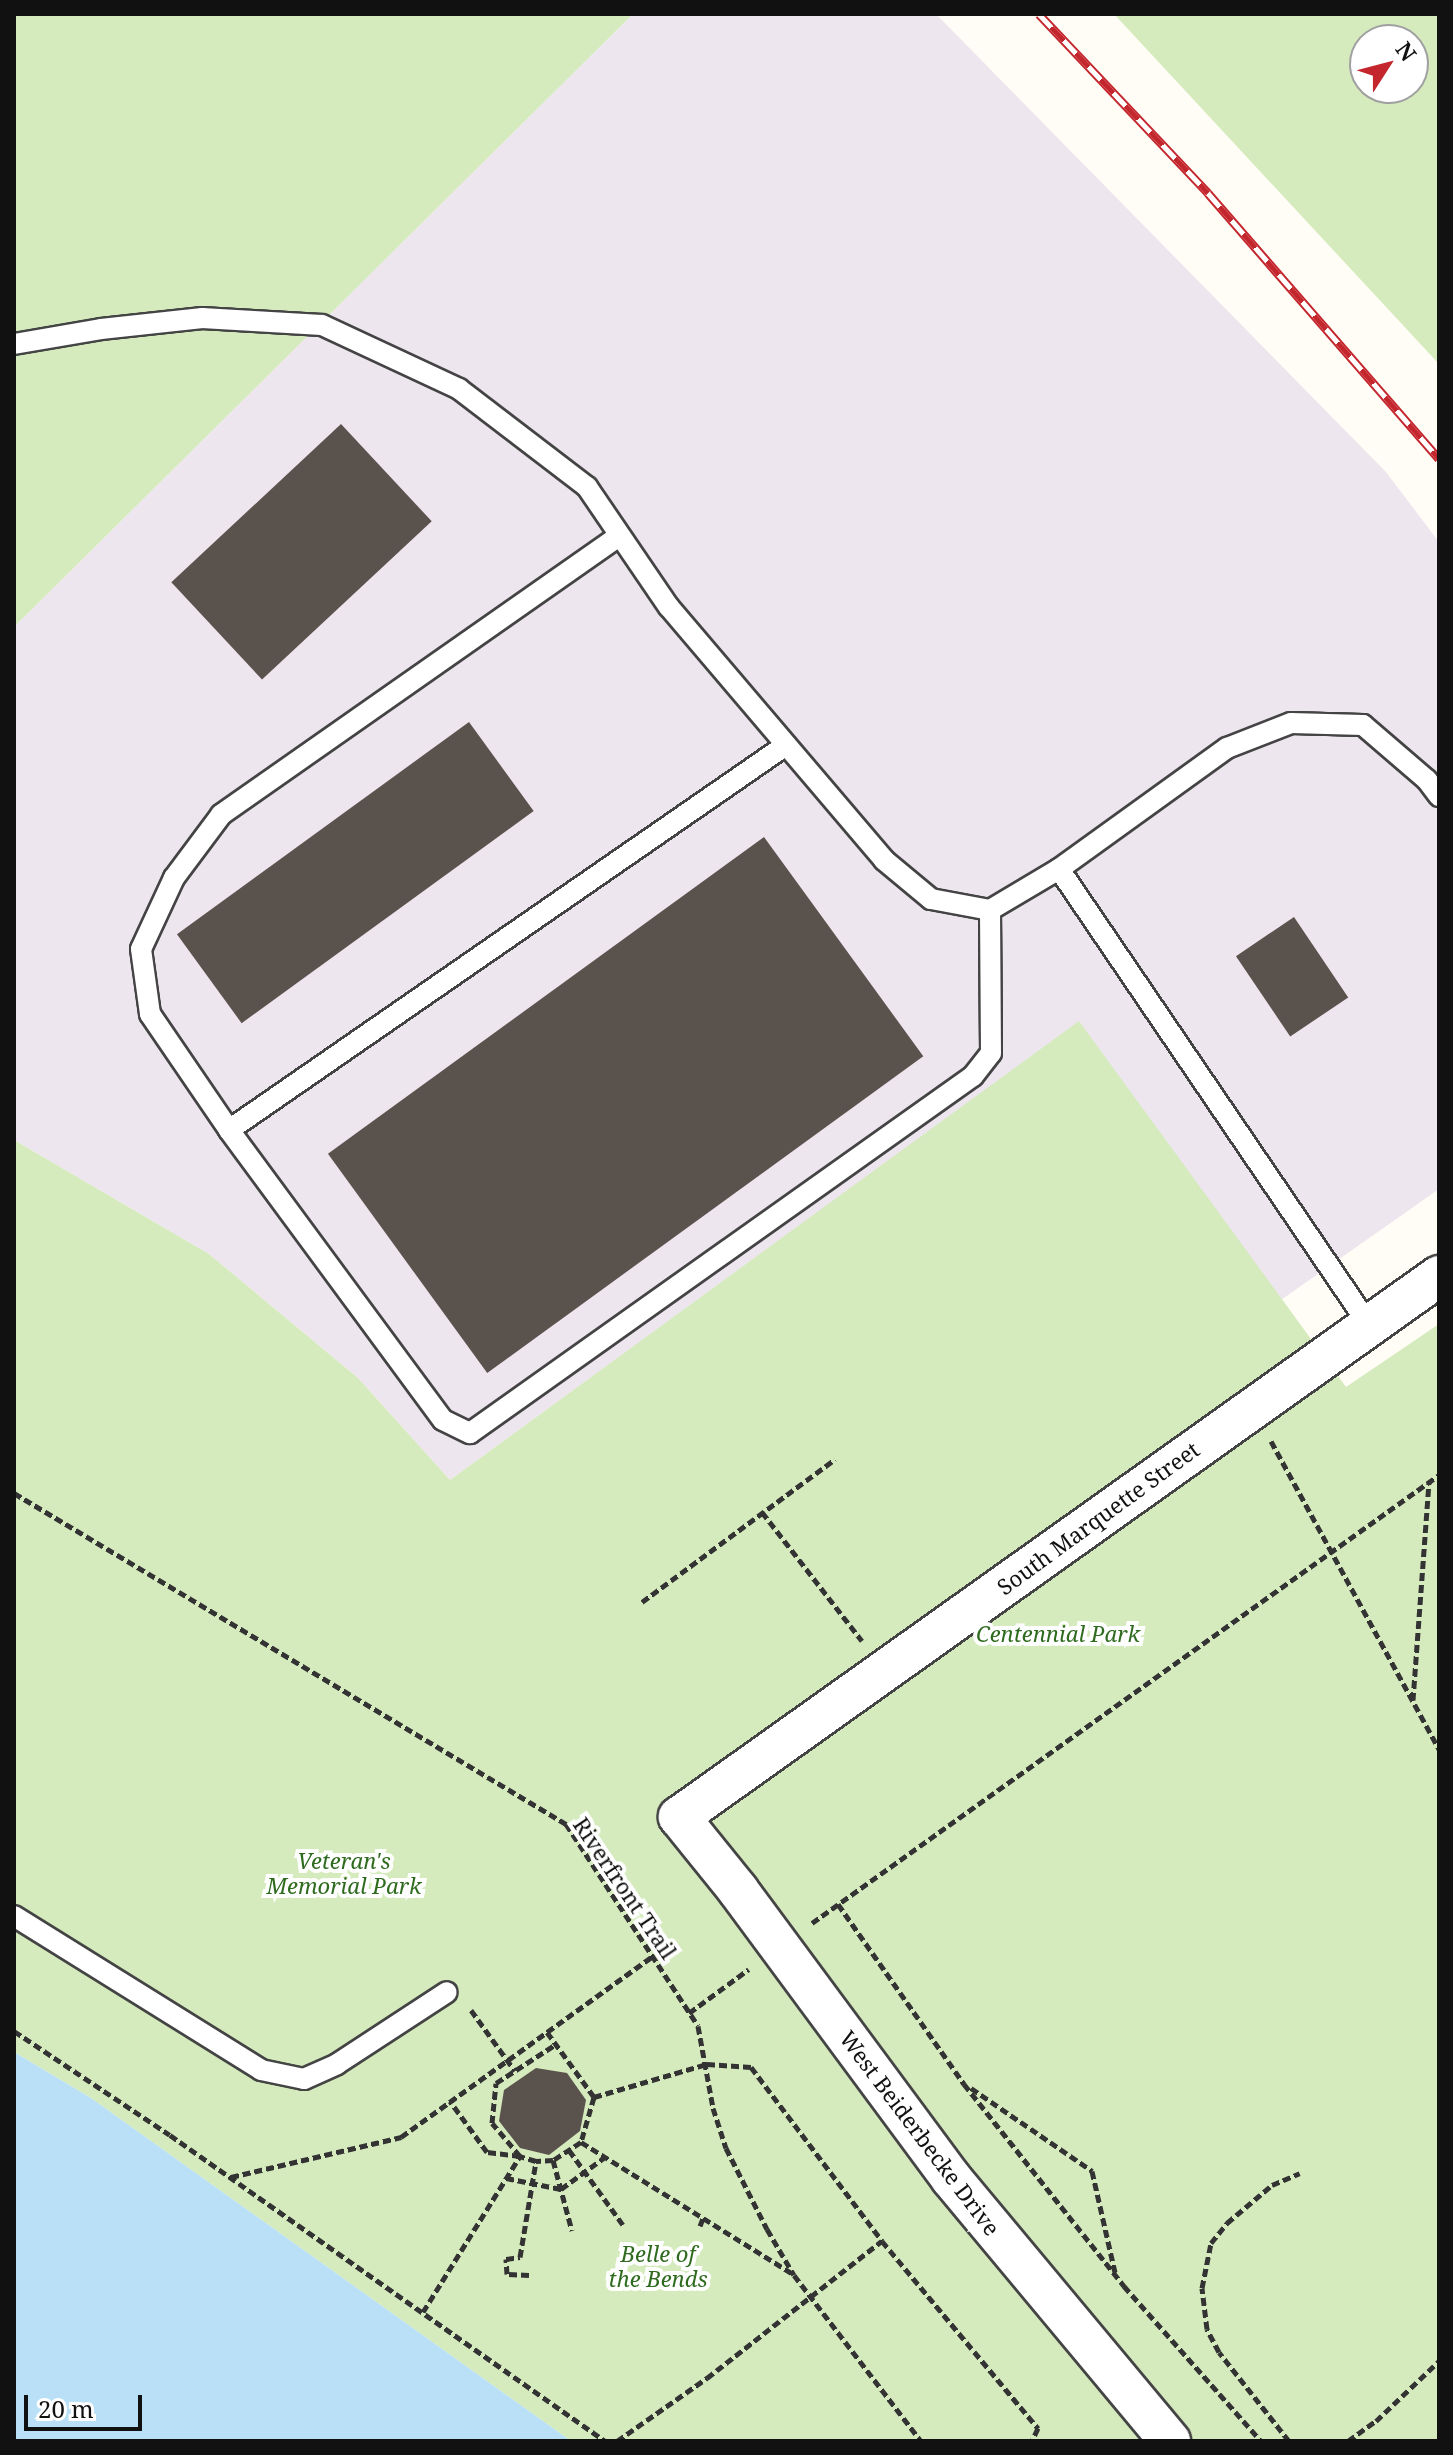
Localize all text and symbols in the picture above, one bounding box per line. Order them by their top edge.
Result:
north arrow [1349,24,1429,104]
text: N [1390,35,1424,67]
street label: South Marquette Street [992,1436,1204,1600]
park label: Centennial Park [976,1621,1140,1647]
street label: Riverfront Trail [568,1812,682,1964]
park label: Veteran's Memorial Park [266,1847,422,1898]
street label: West Beiderbecke Drive [834,2025,1006,2241]
park label: Belle of the Bends [608,2240,708,2292]
scale bar [28,2379,146,2429]
text: 20 m [38,2392,94,2425]

